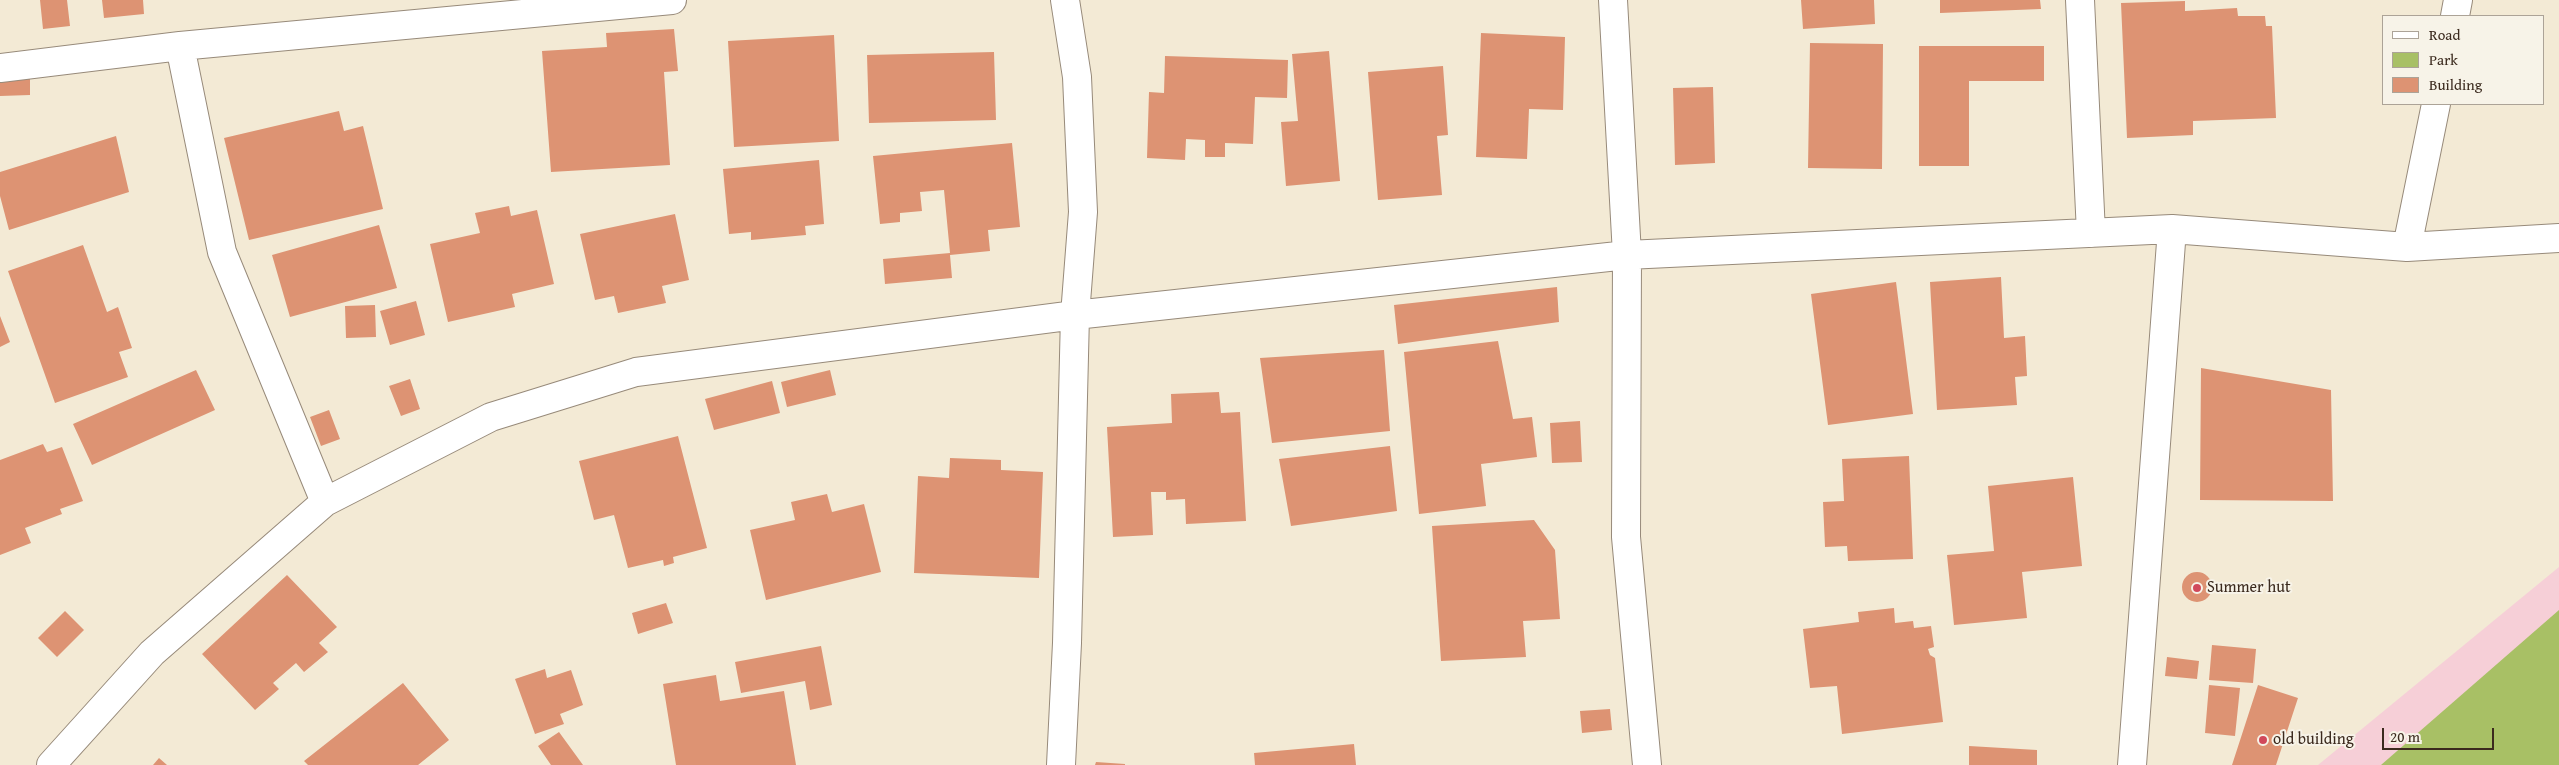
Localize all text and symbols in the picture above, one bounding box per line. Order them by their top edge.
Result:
legend [2382,15,2544,105]
text: Road [2429,24,2460,45]
text: Park [2429,49,2458,70]
text: Building [2429,74,2482,95]
place label: Summer hut [2207,578,2291,598]
marker: Summer hut [2191,582,2203,594]
scale bar [2384,718,2496,750]
text: 20 m [2390,726,2420,747]
place label: old building [2273,730,2354,750]
marker: old building [2257,734,2269,746]

